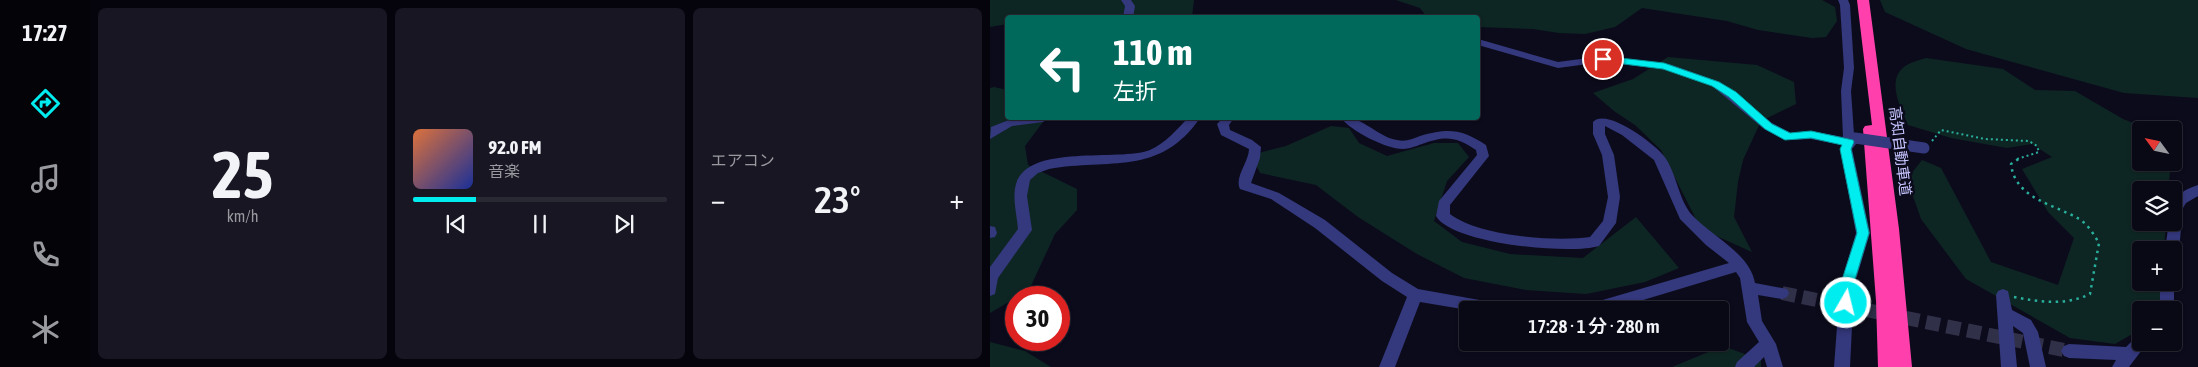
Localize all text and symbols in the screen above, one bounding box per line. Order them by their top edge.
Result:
text: 17:27 [22,20,68,46]
text: 110 m [1113,32,1192,72]
icon: left [1030,35,1095,100]
pin [1582,38,1624,80]
icon: arrive [1589,45,1617,73]
text: 左折 [1113,78,1157,104]
icon: directions [28,86,63,121]
street label: 高知自動車道 [1887,105,1914,197]
north arrow [2132,121,2182,171]
map controls [2132,121,2182,351]
text: 92.0 FM [488,136,542,158]
text: 25 [212,137,273,212]
text: エアコン [711,151,775,169]
icon: music [28,161,63,196]
text: 音楽 [488,162,520,180]
text: 23° [814,178,860,221]
button: layers [2132,181,2182,231]
text: − [711,183,725,215]
text: + [949,183,964,215]
text: km/h [227,207,259,225]
icon: previous [442,210,470,238]
icon: pause [526,210,554,238]
icon: next [610,210,638,238]
icon: phone [28,237,63,272]
button: + [2132,241,2182,291]
position arrow [1819,276,1871,328]
speed limit sign: 30 [1005,286,1070,351]
button: − [2132,301,2182,351]
icon: climate [28,312,63,347]
text: 17:28 · 1 分 · 280 m [1528,315,1660,337]

